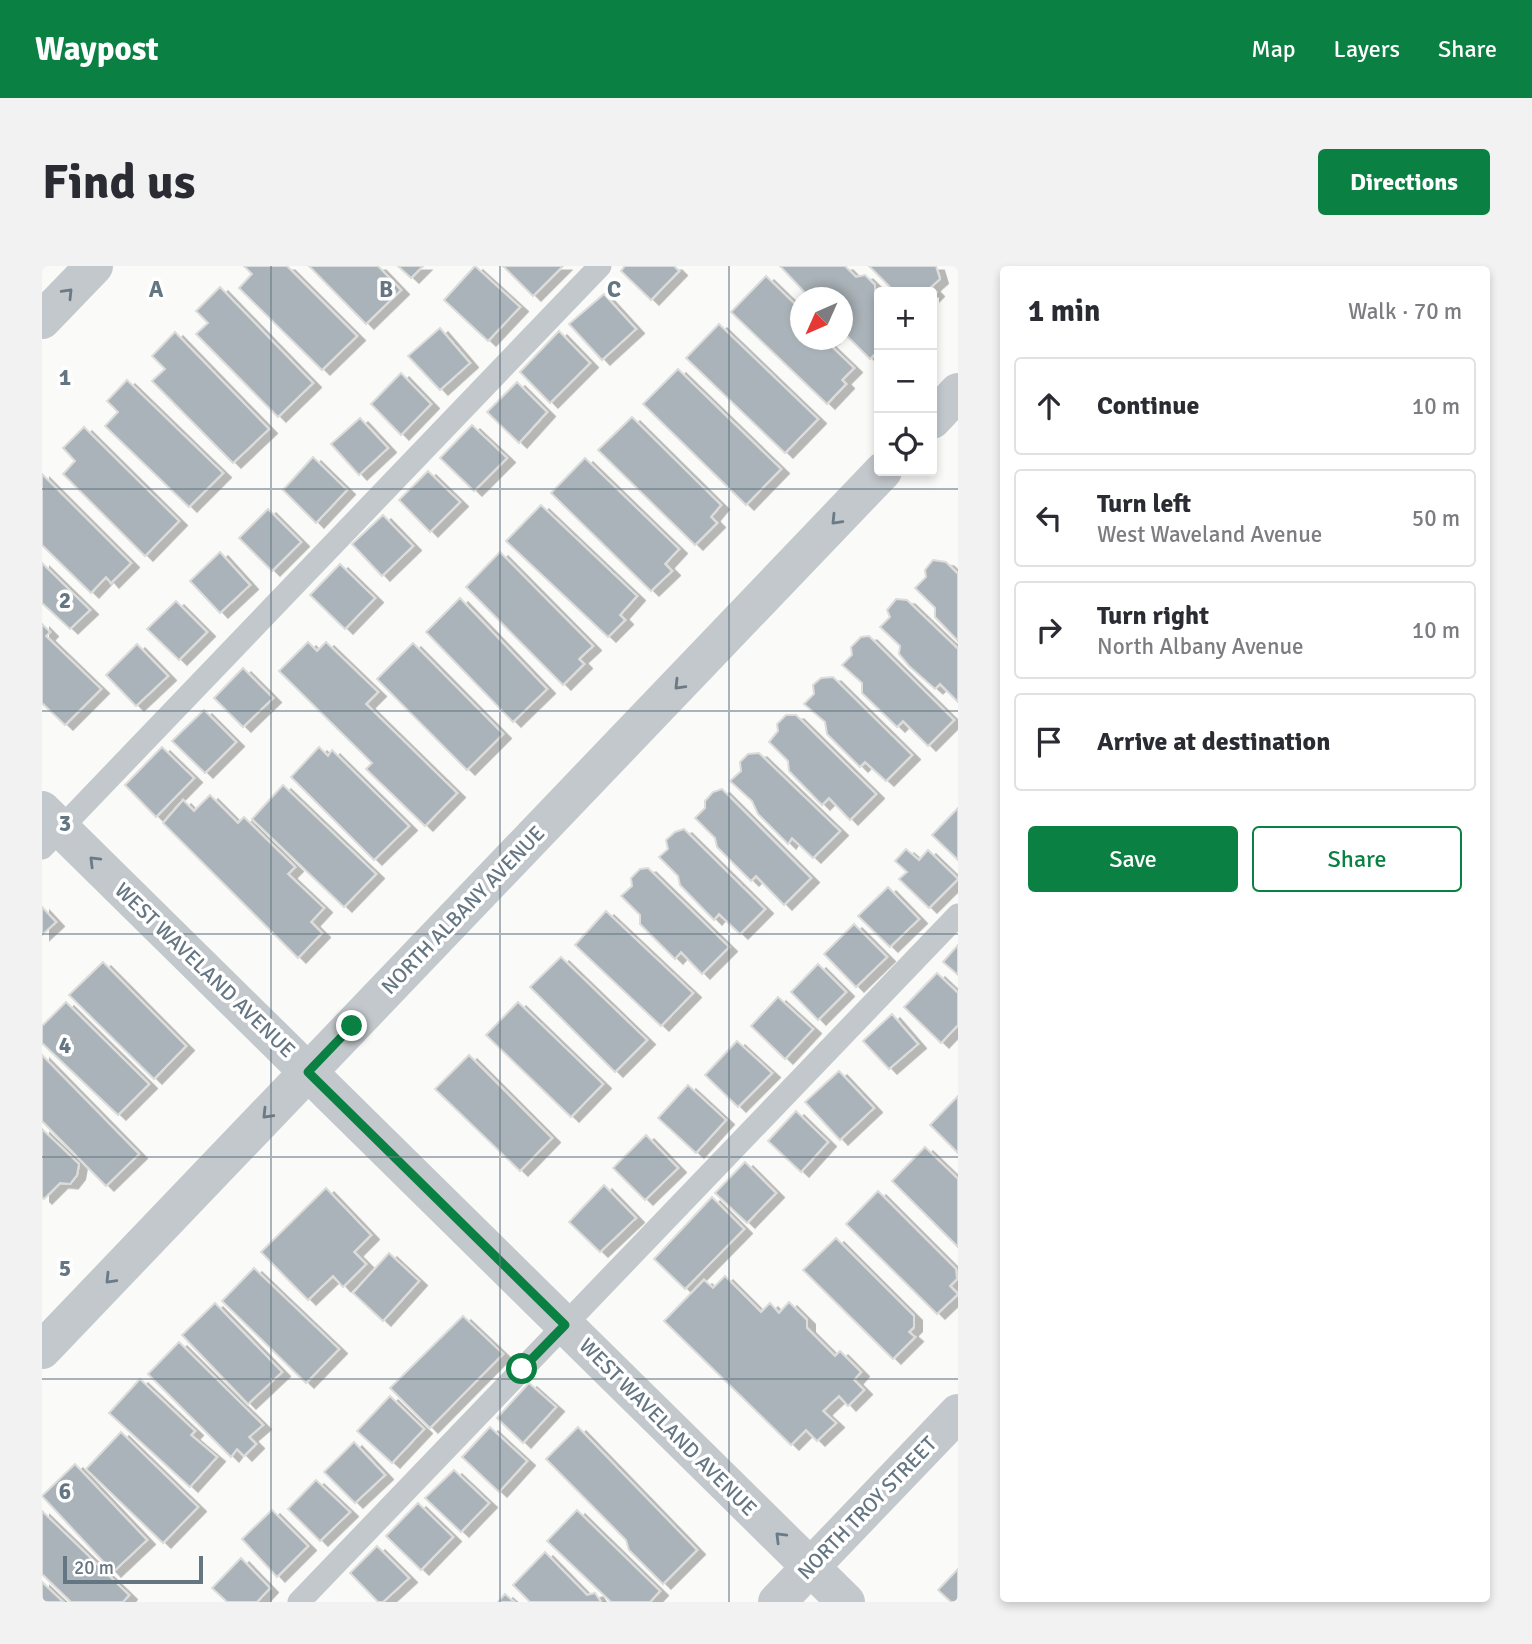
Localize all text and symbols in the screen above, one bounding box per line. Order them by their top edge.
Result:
text: Waypost [35,29,159,70]
text: Map [1251,34,1296,64]
text: Layers [1334,34,1400,64]
text: Share [1438,34,1497,64]
button: Directions [1318,149,1490,215]
text: Find us [42,152,195,212]
text: A [149,275,164,304]
text: B [379,275,393,304]
text: C [607,275,621,304]
north arrow [790,287,853,350]
map controls [874,287,937,476]
button: + [874,287,937,350]
one-way arrow [60,288,72,301]
text: 1 min [1028,293,1100,330]
text: Walk · 70 m [1348,297,1462,326]
button: − [874,350,937,413]
text: 1 [59,363,71,392]
icon: ahead [1030,387,1068,425]
text: Continue [1097,390,1199,422]
text: 10 m [1412,392,1460,421]
button: locate [874,413,937,476]
text: Turn left [1097,488,1191,520]
icon: left [1030,499,1068,537]
text: 50 m [1412,504,1460,533]
one-way arrow [831,512,844,525]
text: West Waveland Avenue [1097,520,1322,549]
text: 2 [59,586,71,615]
text: Turn right [1097,600,1209,632]
icon: right [1030,611,1068,649]
text: 10 m [1412,616,1460,645]
text: North Albany Avenue [1097,632,1303,661]
one-way arrow [674,676,687,689]
icon: arrive [1030,723,1068,761]
text: Arrive at destination [1097,726,1330,758]
text: 3 [59,809,71,838]
street label: NORTH ALBANY AVENUE [376,820,550,1000]
button: Save [1028,826,1238,892]
button: Share [1252,826,1462,892]
one-way arrow [89,857,102,870]
street label: WEST WAVELAND AVENUE [109,877,301,1063]
route end [336,1010,367,1041]
text: 4 [59,1031,71,1060]
one-way arrow [263,1106,276,1119]
text: 5 [59,1254,71,1283]
one-way arrow [105,1271,118,1284]
street label: WEST WAVELAND AVENUE [574,1333,762,1521]
route start [506,1353,537,1384]
street label: NORTH TROY STREET [792,1431,942,1585]
text: 6 [59,1477,71,1506]
one-way arrow [775,1532,788,1545]
scale bar [63,1553,203,1585]
text: 20 m [74,1556,114,1580]

